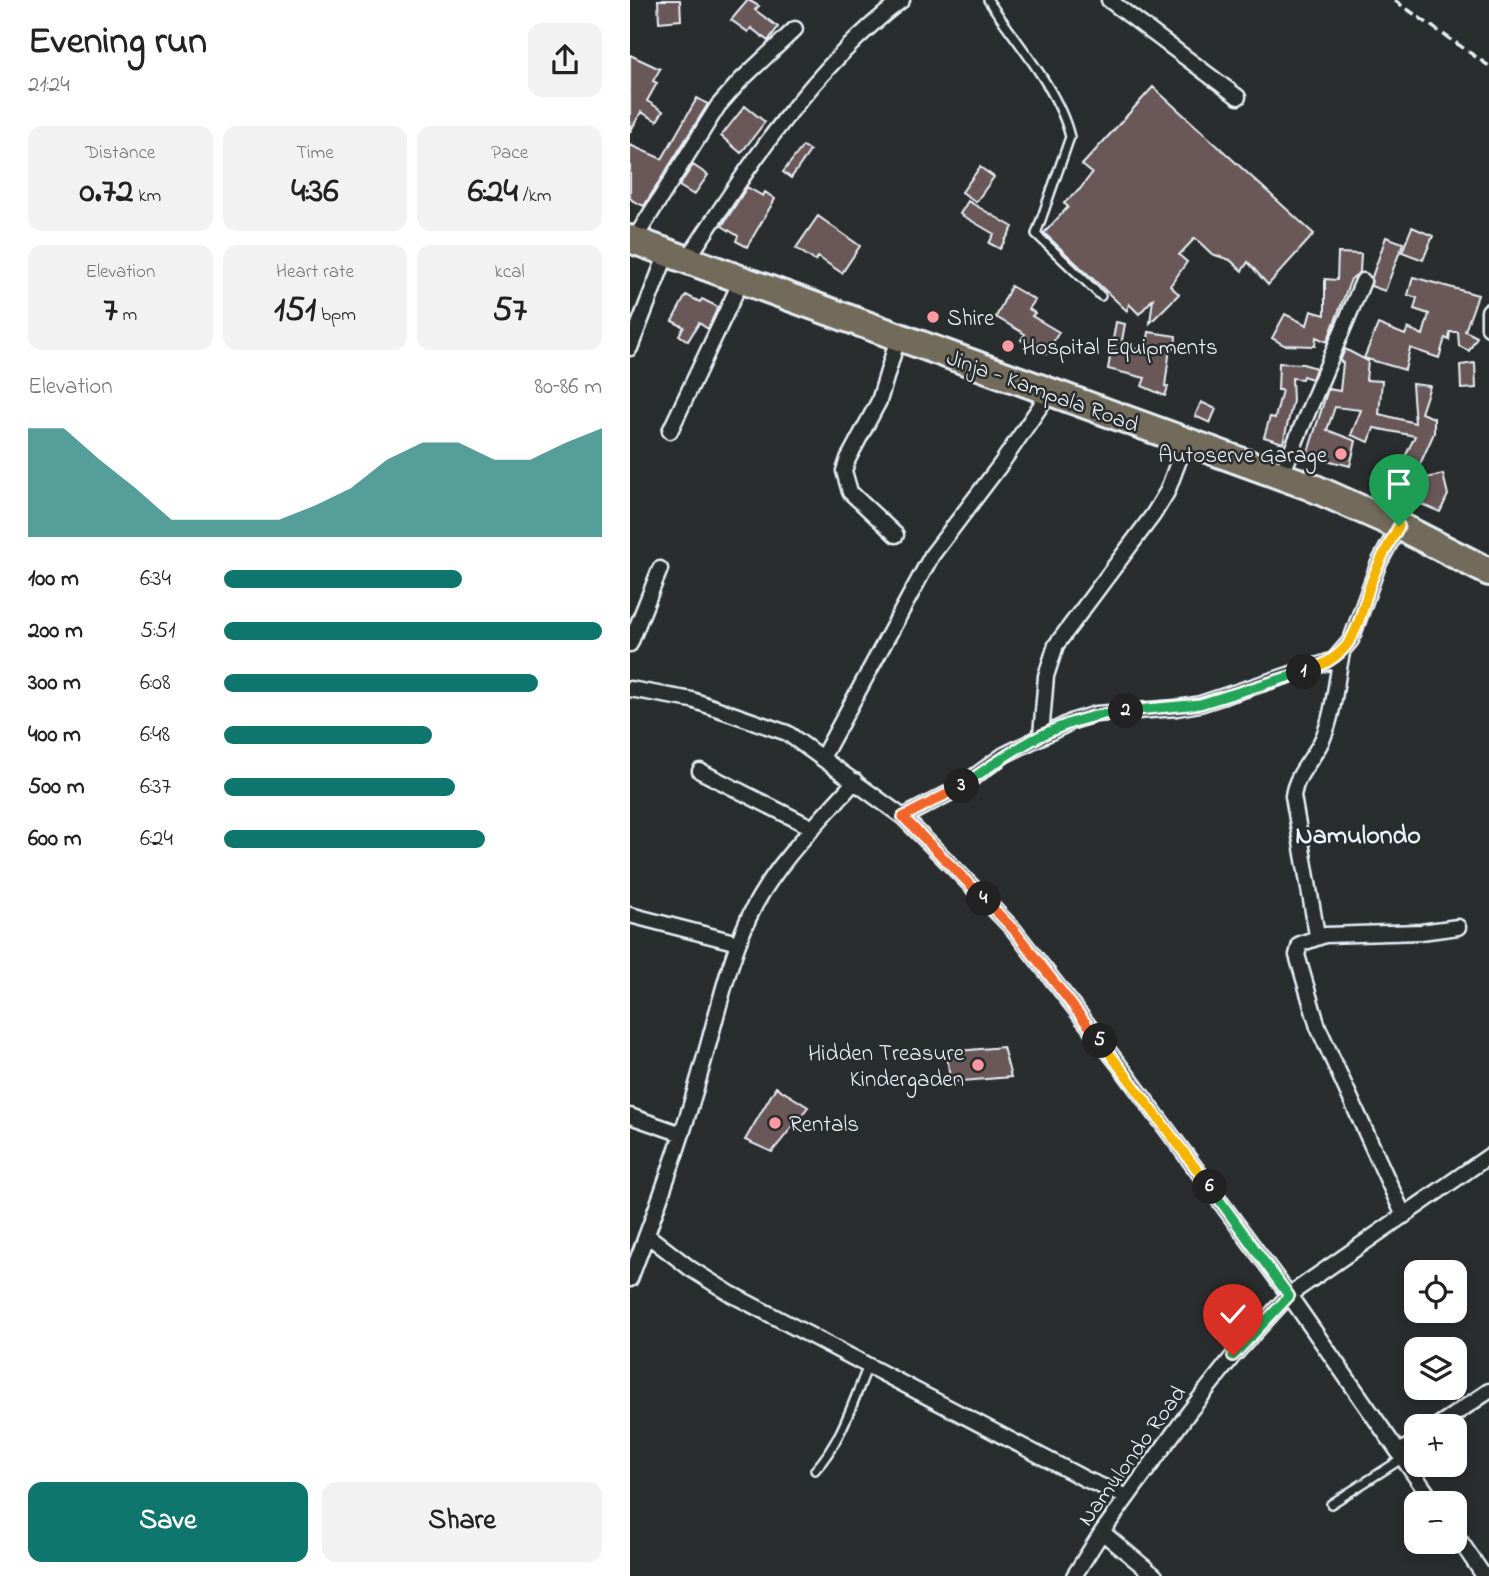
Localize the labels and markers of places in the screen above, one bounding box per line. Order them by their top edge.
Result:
place label: Shire [947,303,995,336]
marker: Shire [925,309,941,325]
place label: Hospital Equipments [1022,332,1218,365]
marker: Hospital Equipments [1000,338,1016,354]
place label: Autoserve Garage [1158,440,1328,474]
marker: Autoserve Garage [1333,446,1349,462]
pin [1369,454,1429,526]
pin: 1 [1286,654,1322,690]
pin: 2 [1108,694,1144,728]
pin: 3 [944,768,980,804]
pin: 4 [966,881,1002,916]
pin: 5 [1082,1024,1118,1058]
place label: Hidden Treasure Kindergaden [808,1038,965,1098]
marker: Hidden Treasure Kindergaden [970,1057,986,1073]
place label: Rentals [789,1109,859,1142]
marker: Rentals [767,1115,783,1131]
pin: 6 [1192,1170,1228,1204]
pin [1203,1284,1263,1356]

